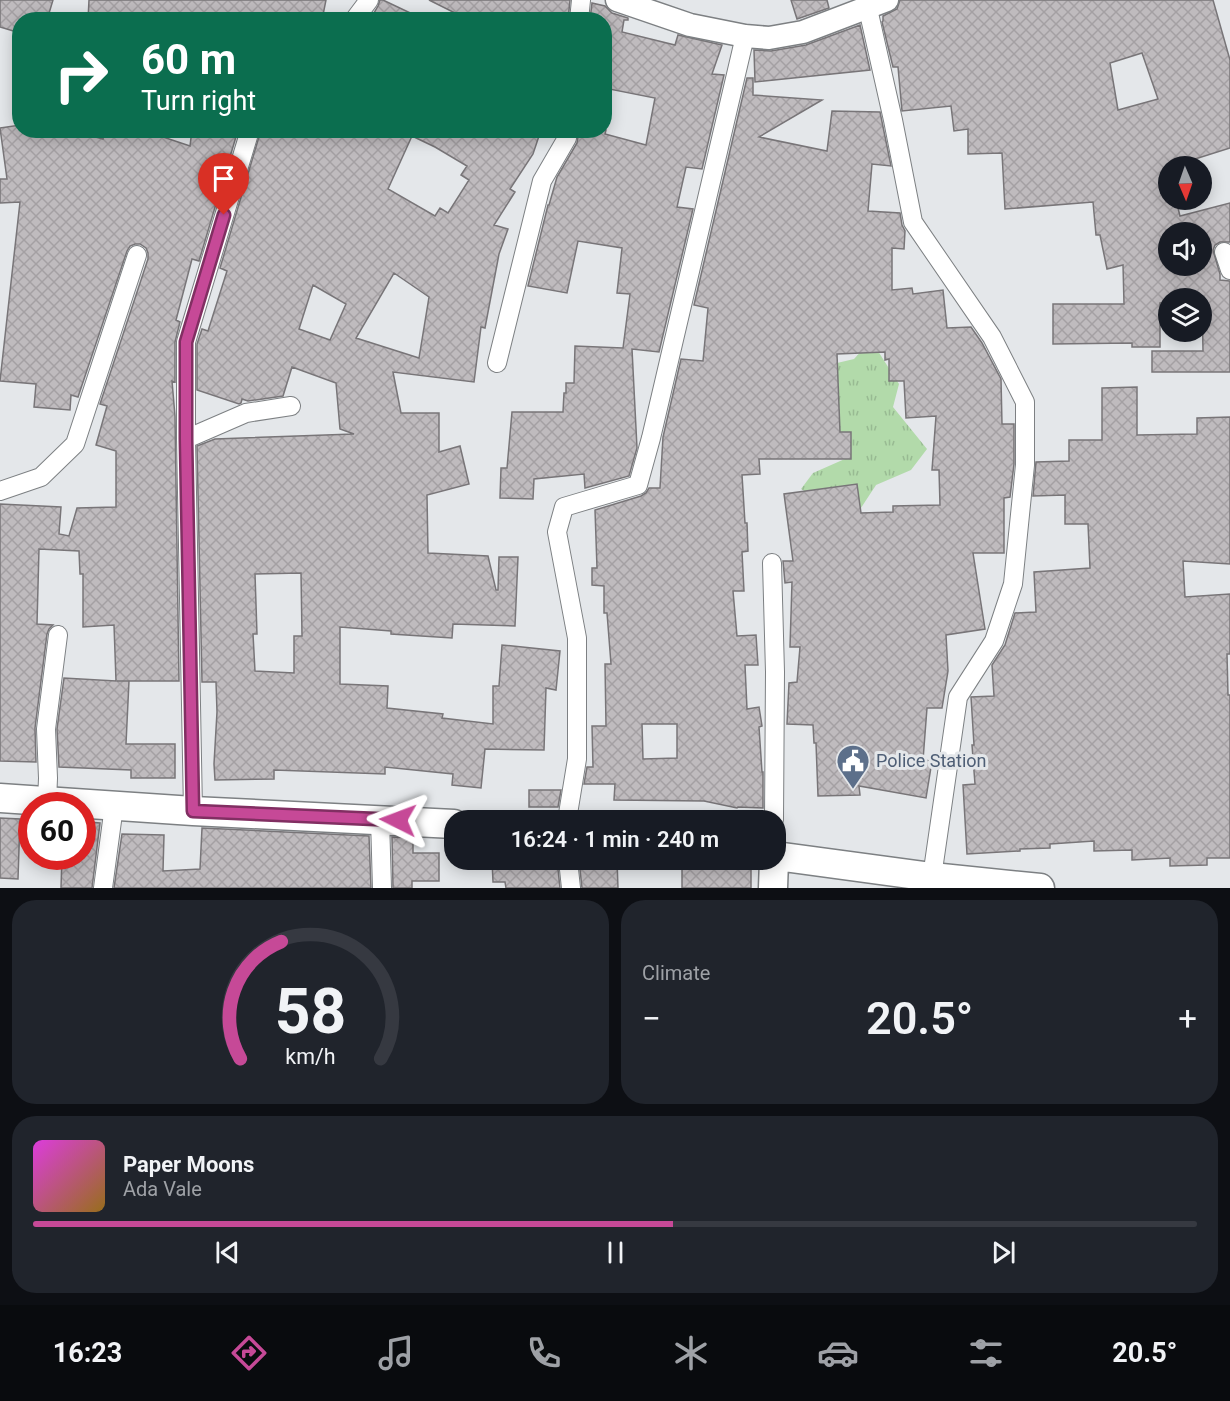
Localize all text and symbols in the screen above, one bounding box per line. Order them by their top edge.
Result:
text: 60 m [141,35,236,84]
icon: right [42,36,120,114]
text: Turn right [141,85,256,117]
pin [198,153,249,215]
north arrow [1158,156,1212,210]
map controls [1158,156,1212,342]
icon: arrive [207,162,240,195]
button: sound [1158,222,1212,276]
button: layers [1158,288,1212,342]
public building icon: Police Station [835,743,871,790]
place label: Police Station [876,750,987,771]
position arrow [366,788,430,852]
speed limit sign: 60 [18,792,96,870]
text: 16:24 · 1 min · 240 m [511,827,719,852]
text: Climate [642,961,710,985]
text: 58 [275,975,346,1048]
text: 20.5° [866,992,973,1045]
text: − [642,999,661,1038]
text: + [1178,999,1197,1038]
text: km/h [285,1044,336,1069]
text: Paper Moons [123,1152,254,1177]
text: Ada Vale [123,1177,202,1201]
icon: previous [211,1236,244,1269]
icon: pause [599,1236,632,1269]
icon: next [987,1236,1020,1269]
icon: directions [228,1332,270,1374]
icon: music [375,1332,417,1374]
icon: phone [523,1332,565,1374]
icon: climate [670,1332,712,1374]
icon: car [817,1332,859,1374]
icon: filters [965,1332,1007,1374]
text: 16:23 [53,1337,122,1369]
text: 20.5° [1112,1337,1177,1369]

